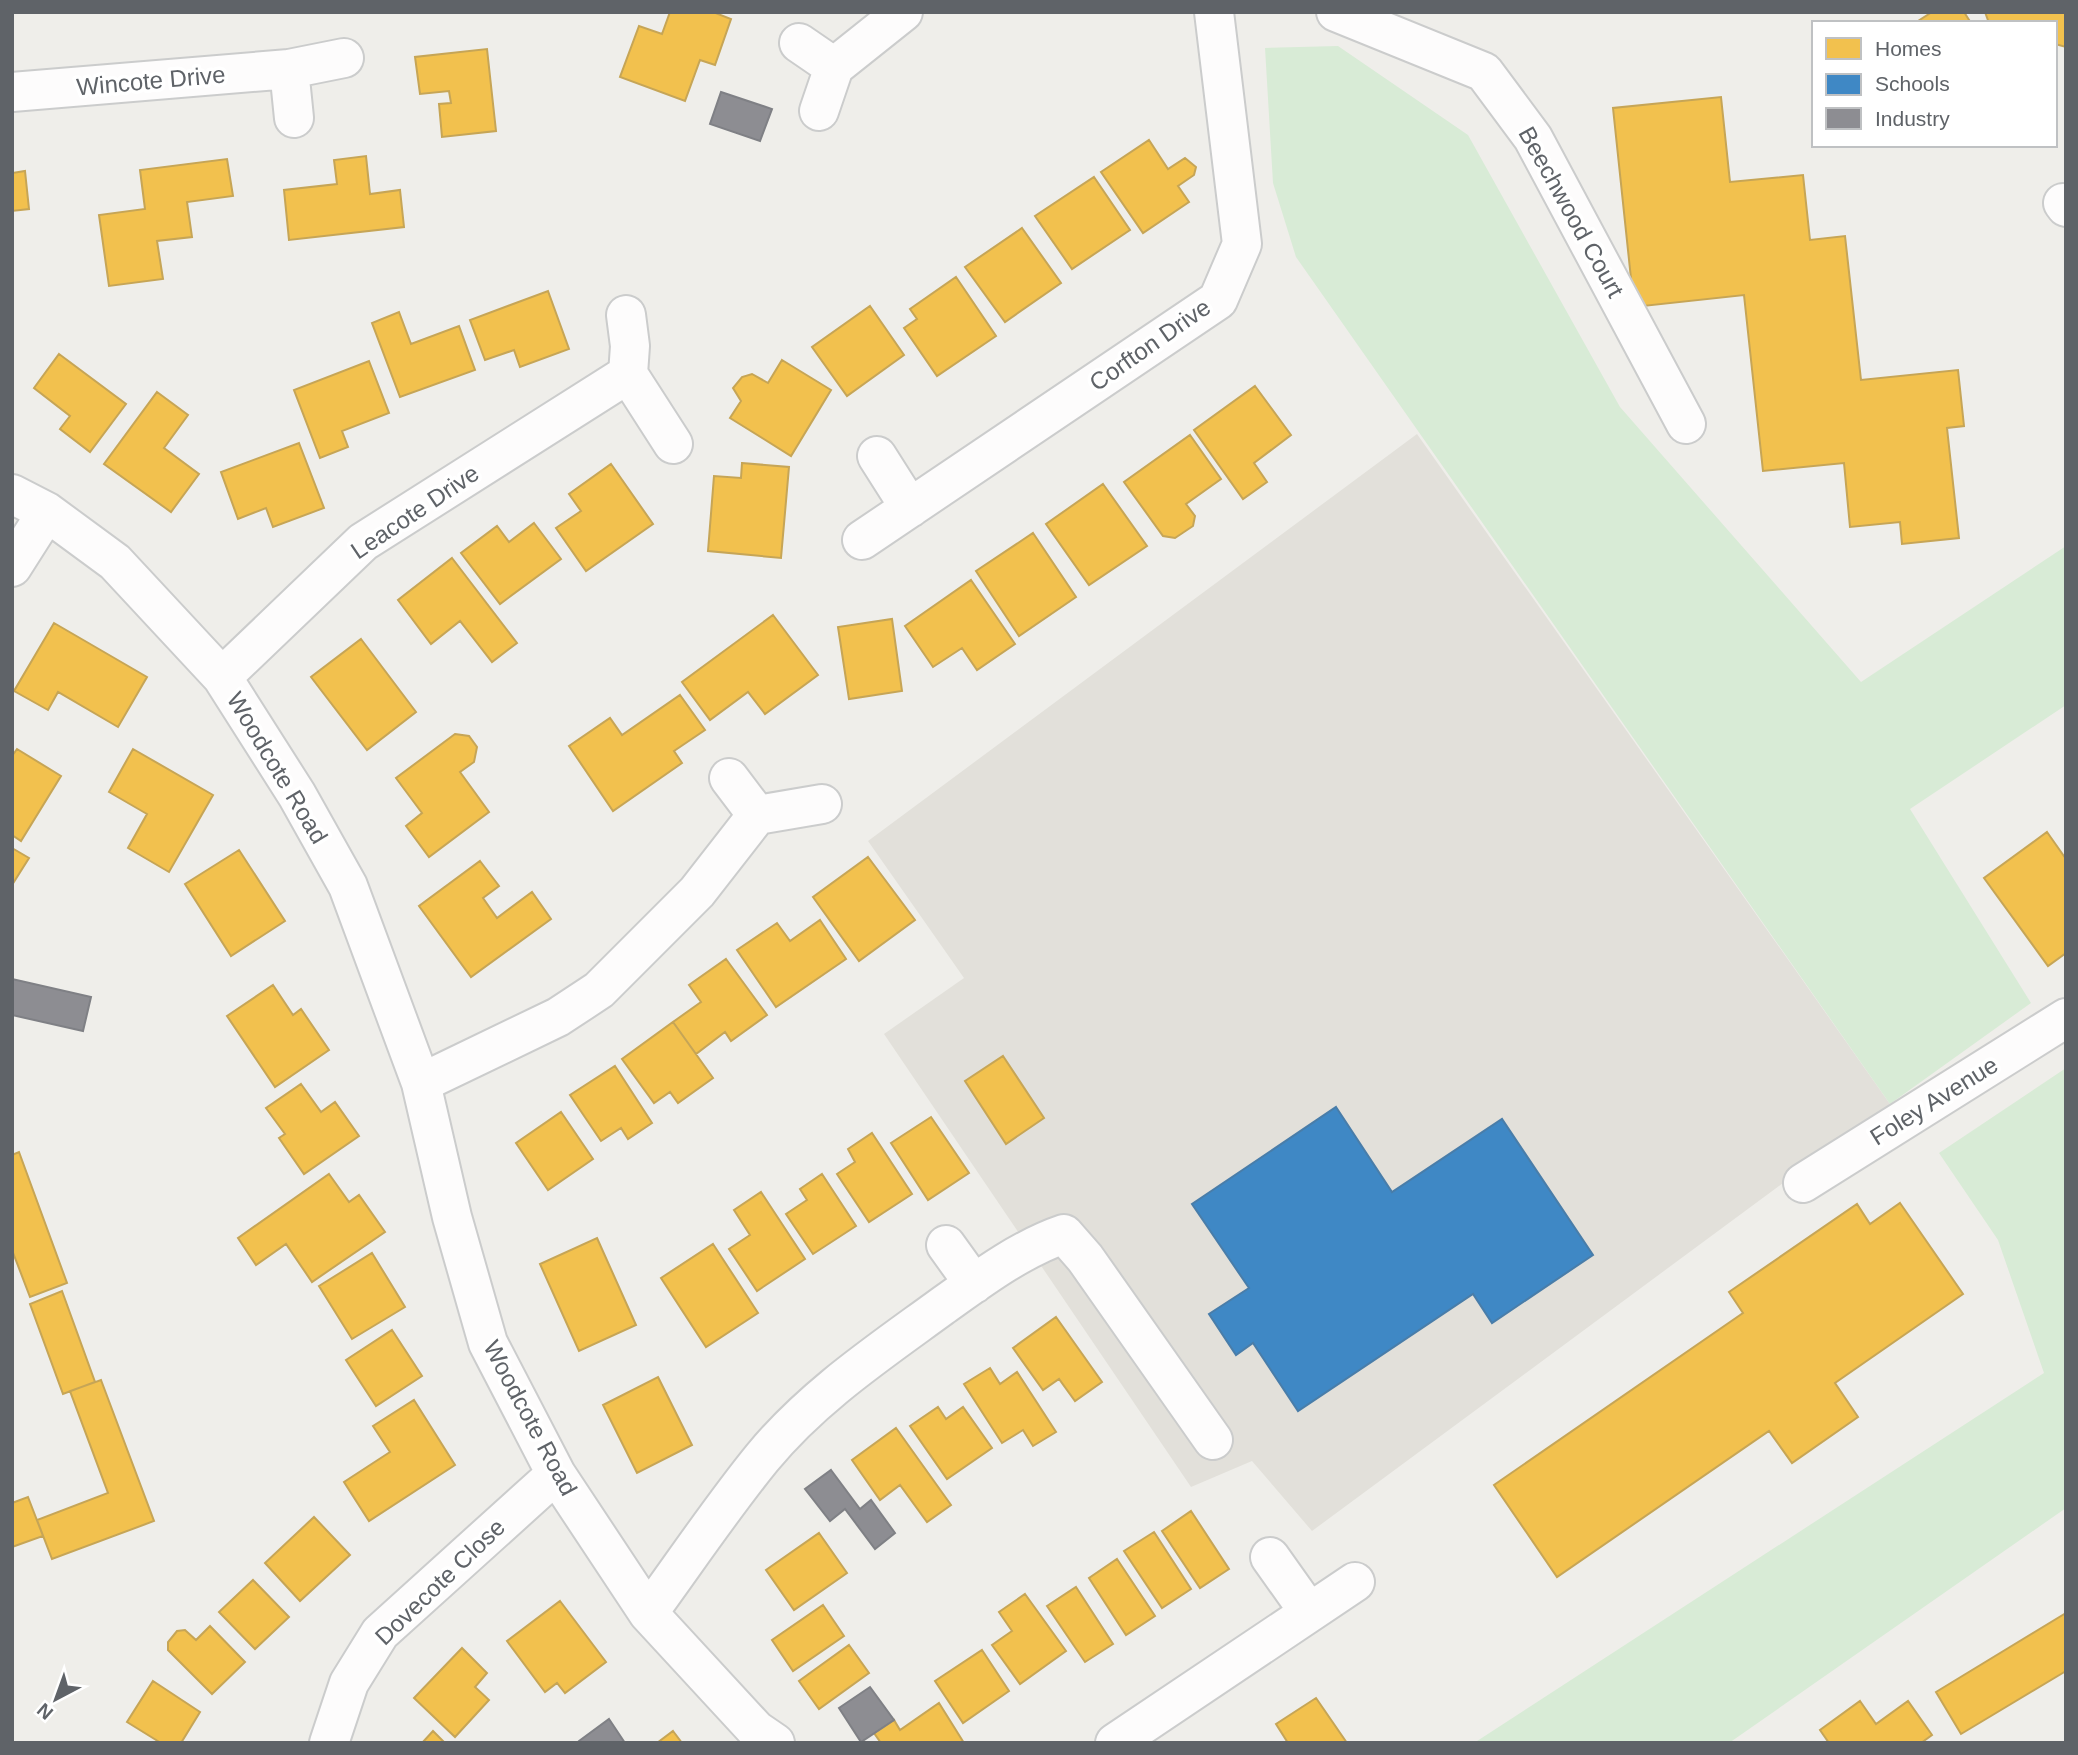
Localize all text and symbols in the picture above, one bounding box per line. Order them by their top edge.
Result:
legend [1812,21,2057,147]
text: Homes [1875,37,1942,60]
street label: Wincote Drive [75,61,227,100]
text: Schools [1875,72,1950,95]
text: Industry [1875,107,1950,130]
street label: Beechwood Court [1513,122,1630,302]
street label: Corfton Drive [1084,293,1215,396]
street label: Leacote Drive [346,459,484,564]
street label: Woodcote Road [222,687,333,848]
street label: Foley Avenue [1865,1051,2002,1150]
street label: Woodcote Road [478,1336,583,1500]
street label: Dovecote Close [369,1513,510,1650]
north arrow [21,1664,91,1734]
text: N [33,1699,57,1724]

